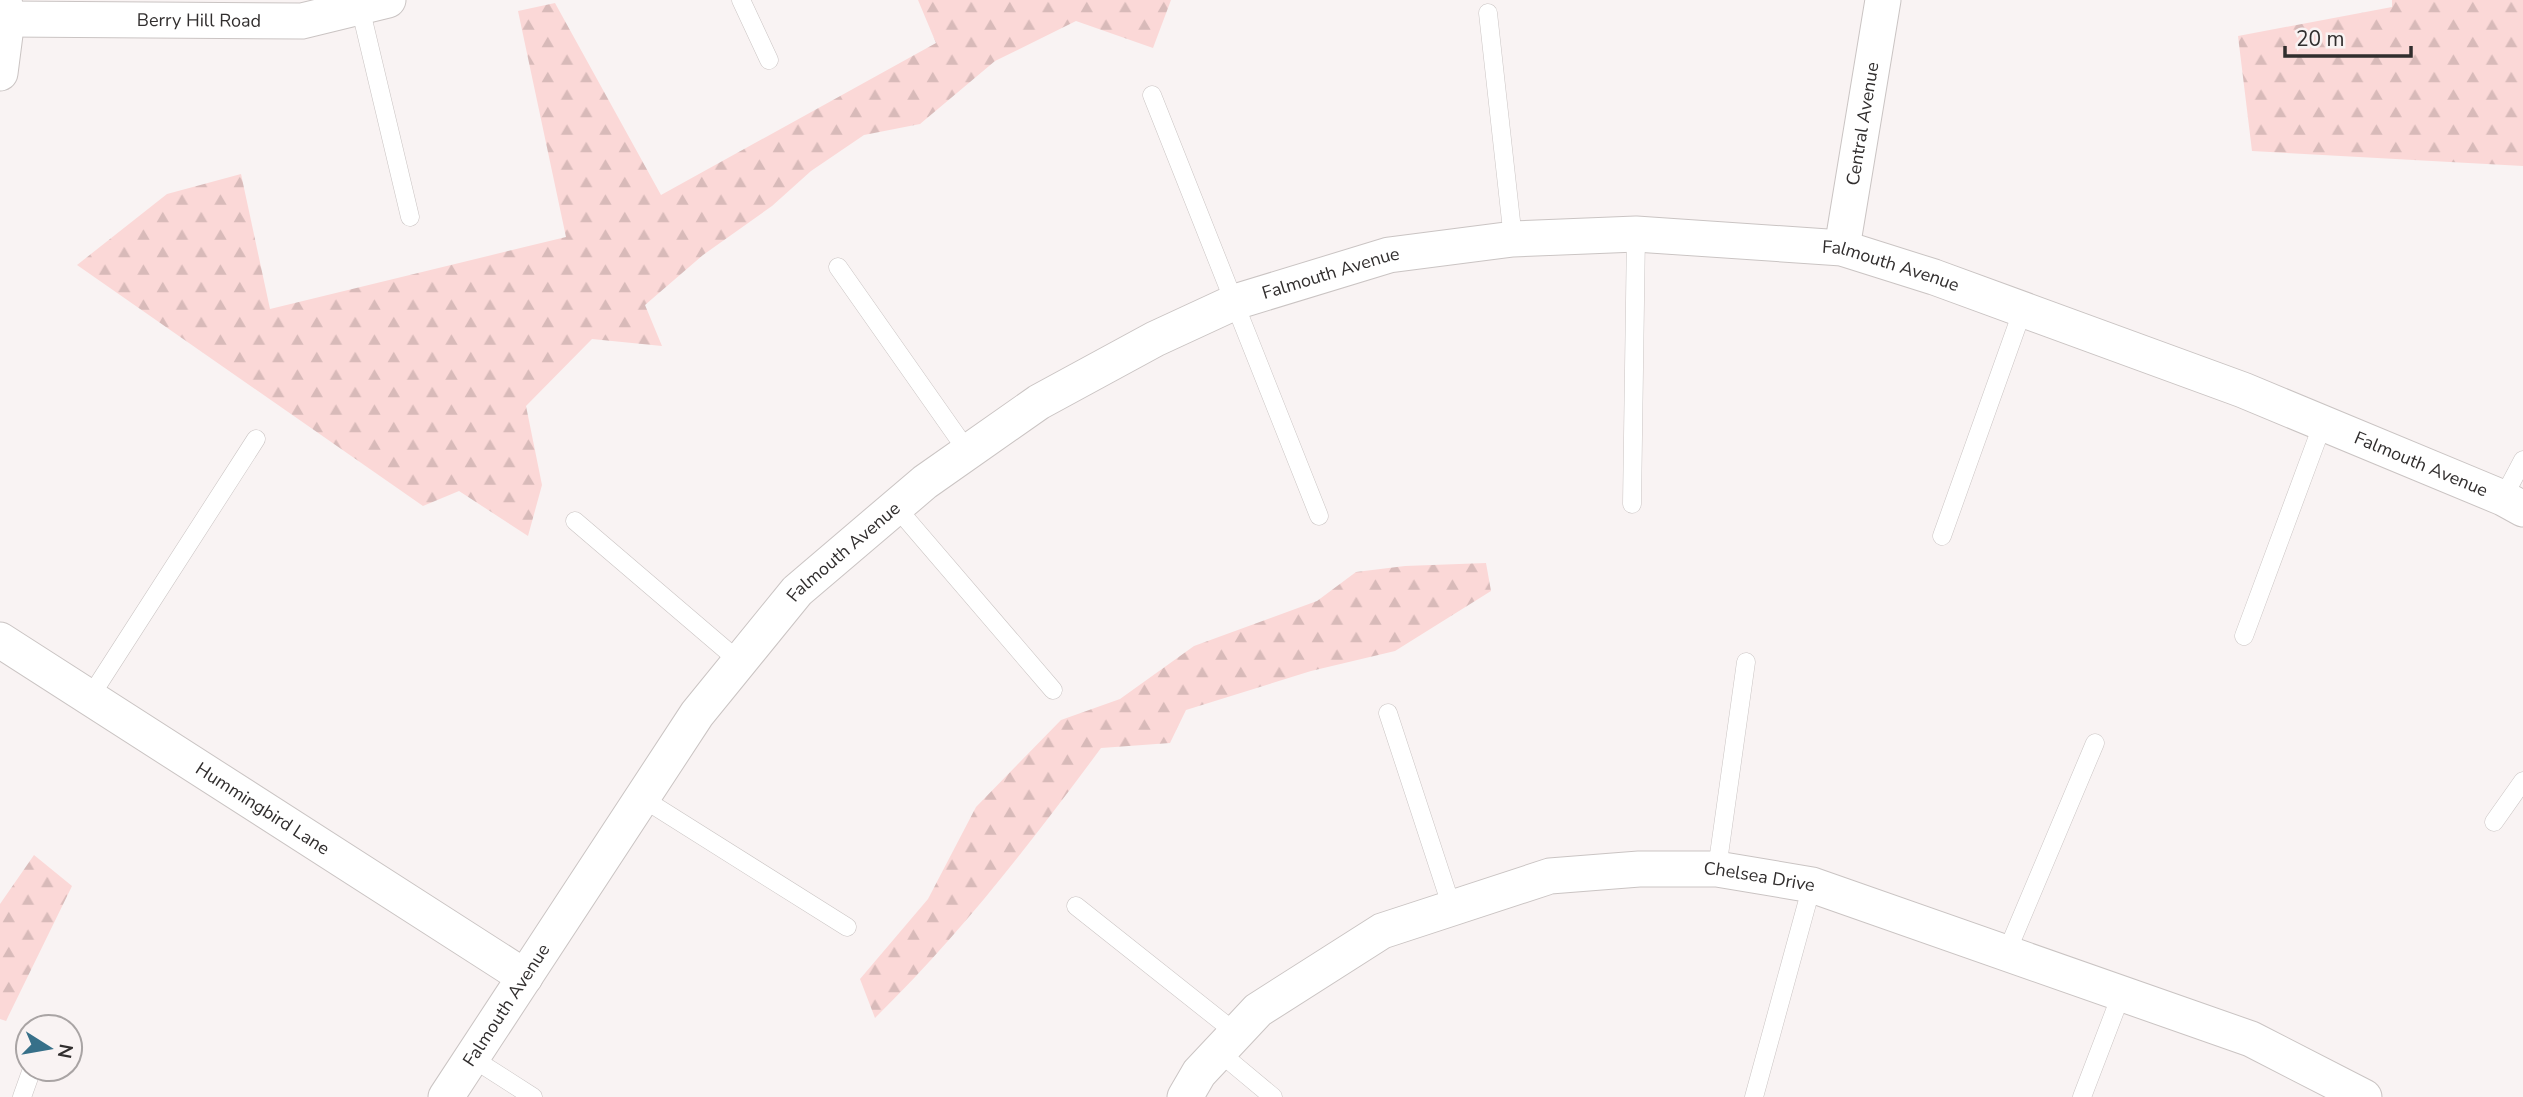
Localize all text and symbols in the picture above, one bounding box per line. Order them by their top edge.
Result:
street label: Berry Hill Road [137,8,261,33]
scale bar [2285,14,2411,58]
text: 20 m [2296,25,2345,53]
street label: Central Avenue [1841,60,1885,187]
street label: Falmouth Avenue [1821,235,1963,297]
street label: Falmouth Avenue [1259,242,1401,305]
street label: Falmouth Avenue [2351,426,2492,502]
street label: Falmouth Avenue [781,496,905,607]
street label: Hummingbird Lane [191,757,334,860]
street label: Chelsea Drive [1704,857,1817,897]
street label: Falmouth Avenue [457,939,555,1071]
north arrow [14,1013,84,1083]
text: N [51,1042,79,1061]

